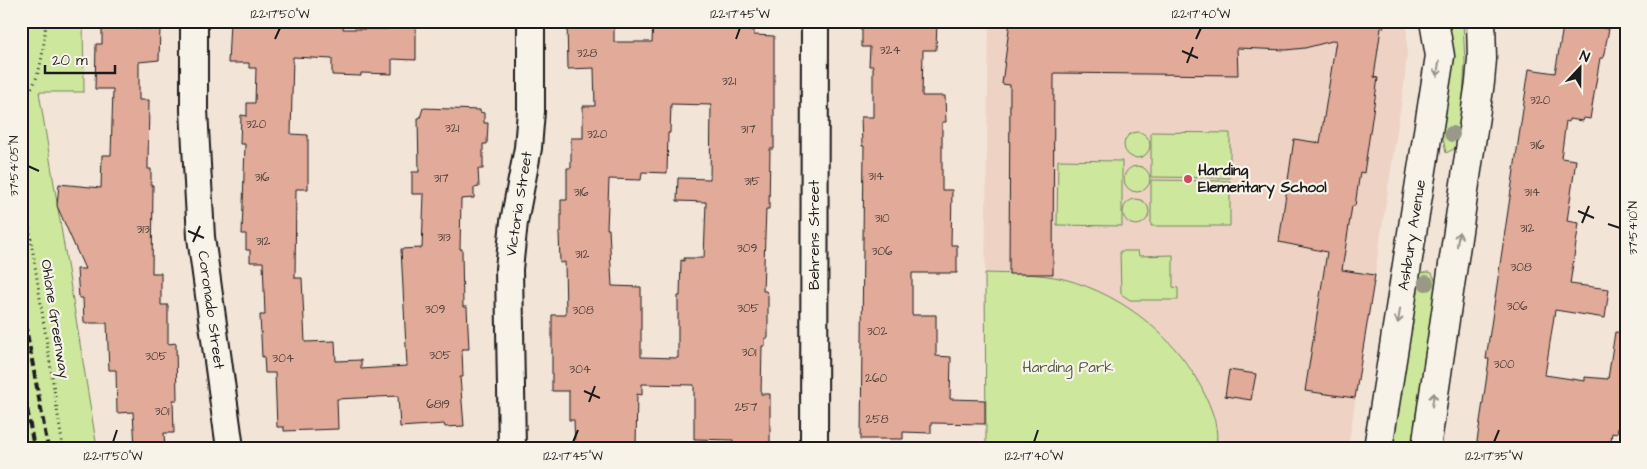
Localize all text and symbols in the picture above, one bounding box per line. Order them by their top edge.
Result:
text: 122°17'50"W [251,6,310,23]
text: 122°17'45"W [710,6,770,23]
text: 122°17'40"W [1172,6,1231,23]
scale bar [45,42,115,74]
house number: 324 [879,42,901,59]
north arrow [1554,42,1604,92]
house number: 328 [577,45,598,62]
text: N [1577,46,1593,68]
text: 20 m [52,50,88,71]
one-way arrow [1432,61,1442,77]
house number: 321 [722,73,737,90]
house number: 320 [1530,92,1551,109]
house number: 320 [246,116,267,133]
house number: 321 [445,120,460,137]
house number: 317 [740,121,756,138]
house number: 320 [587,126,608,143]
text: 37°54'05"N [6,135,23,197]
house number: 316 [1529,137,1545,154]
street label: Victoria Street [500,150,538,258]
place label: Harding Elementary School [1198,160,1327,199]
house number: 314 [868,168,884,185]
house number: 316 [254,169,270,186]
house number: 317 [433,170,449,187]
house number: 315 [744,173,761,190]
marker: Harding Elementary School [1182,173,1194,185]
street label: Ashbury Avenue [1393,178,1432,292]
street label: Behrens Street [804,180,825,290]
house number: 316 [573,184,589,201]
house number: 314 [1524,184,1540,201]
text: 37°54'10"N [1625,200,1642,255]
house number: 310 [874,210,890,227]
house number: 312 [1520,220,1534,237]
house number: 313 [136,221,150,238]
house number: 313 [437,229,451,246]
one-way arrow [1453,231,1463,247]
house number: 312 [256,233,270,250]
house number: 309 [737,240,757,257]
house number: 306 [871,243,893,260]
house number: 312 [575,246,589,263]
street label: Coronado Street [192,249,230,371]
street label: Ohlone Greenway [34,258,75,380]
house number: 308 [1510,259,1532,276]
house number: 306 [1506,298,1528,315]
house number: 305 [737,300,760,317]
house number: 309 [425,301,445,318]
house number: 308 [572,302,594,319]
one-way arrow [1394,308,1404,324]
house number: 302 [867,323,887,340]
house number: 301 [741,344,757,361]
house number: 305 [429,347,452,364]
house number: 305 [145,348,168,365]
house number: 304 [272,350,294,367]
house number: 300 [1493,356,1515,373]
park label: Harding Park [1023,357,1113,379]
house number: 304 [569,361,591,378]
house number: 260 [865,370,887,387]
one-way arrow [1429,392,1439,408]
house number: 6819 [426,396,450,413]
house number: 257 [735,399,758,416]
house number: 301 [154,403,170,420]
house number: 258 [865,411,889,428]
text: 122°17'50"W [84,448,143,465]
text: 122°17'45"W [543,448,603,465]
text: 122°17'40"W [1005,448,1064,465]
text: 122°17'35"W [1465,448,1523,465]

